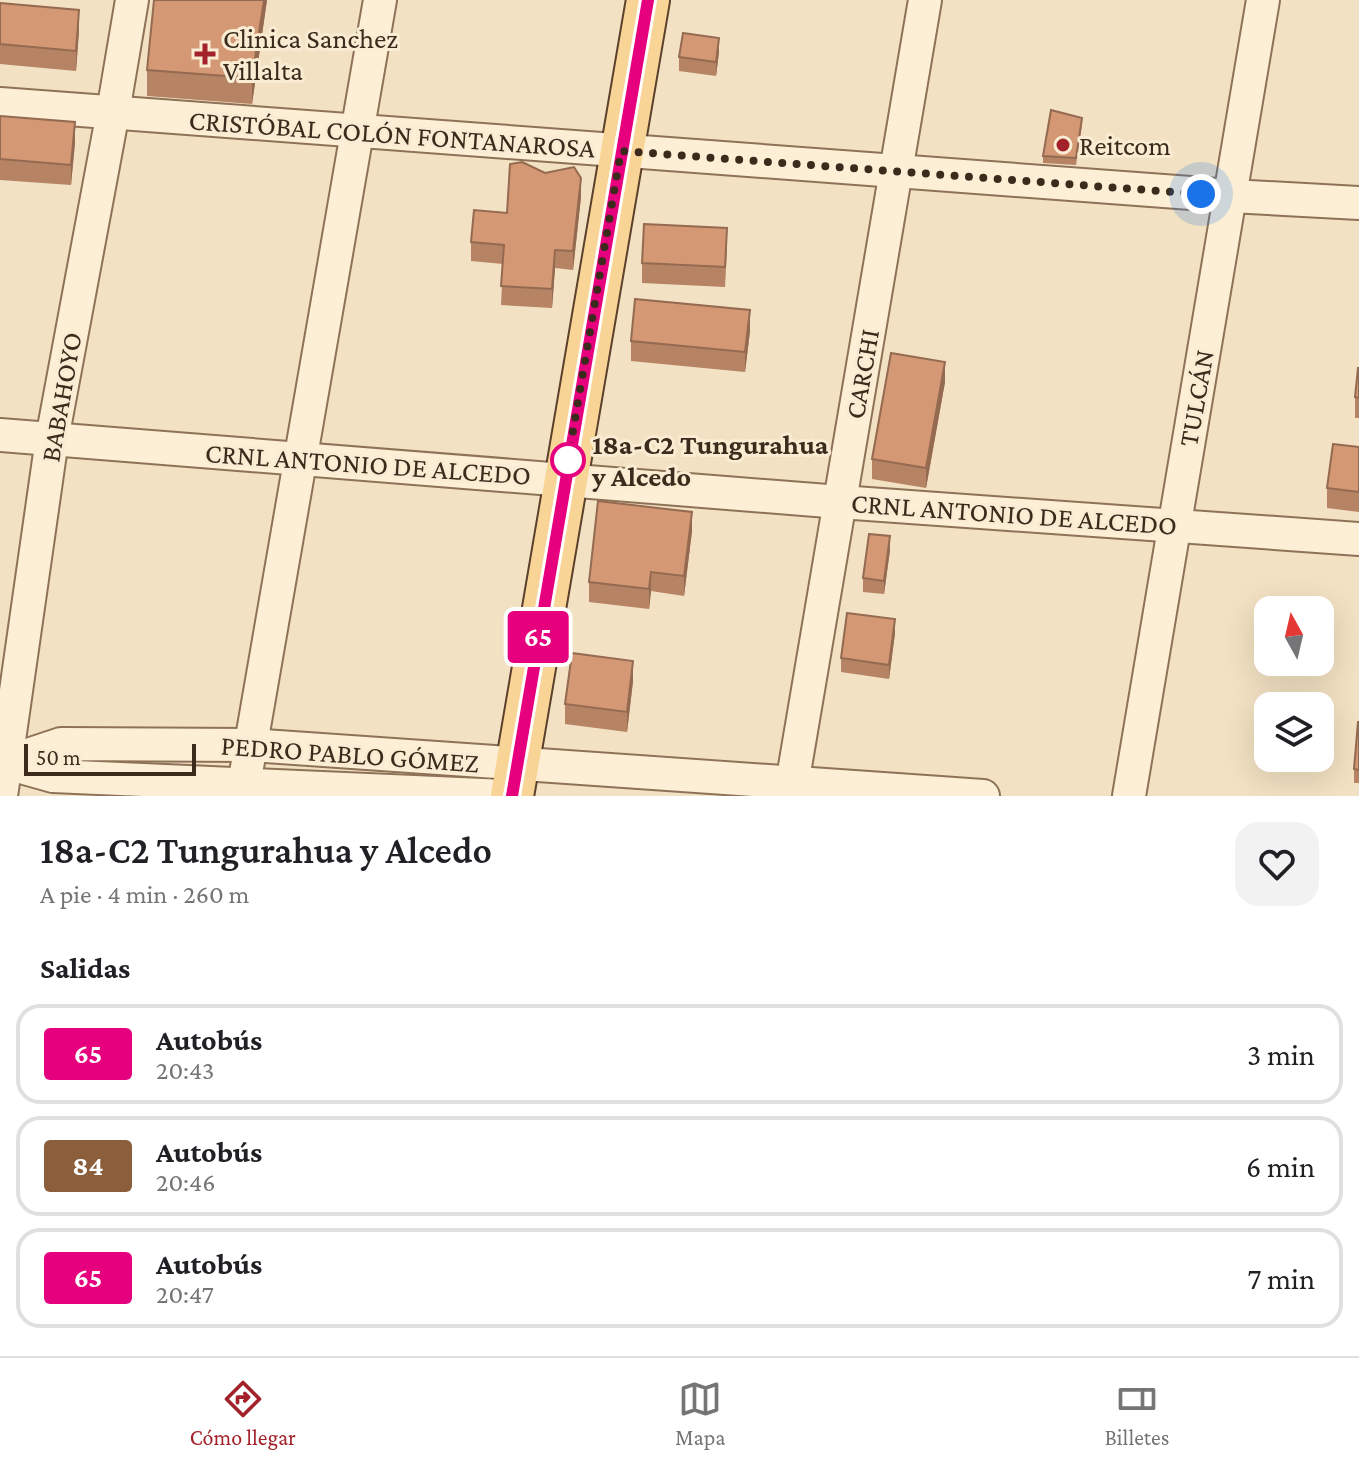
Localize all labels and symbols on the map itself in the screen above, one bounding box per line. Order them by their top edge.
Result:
place label: Clinica Sanchez Villalta [223,23,398,86]
marker: Clinica Sanchez Villalta [194,43,216,65]
street label: CRISTÓBAL COLÓN FONTANAROSA [188,104,596,164]
place label: Reitcom [1079,130,1171,161]
marker: Reitcom [1054,136,1072,154]
your location [1181,174,1221,214]
street label: CARCHI [839,327,885,421]
street label: BABAHOYO [34,330,88,464]
street label: TULCÁN [1172,347,1220,449]
place label: 18a-C2 Tungurahua y Alcedo [591,429,829,492]
street label: CRNL ANTONIO DE ALCEDO [204,437,532,491]
marker: 18a-C2 Tungurahua y Alcedo [551,443,585,477]
street label: CRNL ANTONIO DE ALCEDO [850,487,1178,541]
north arrow [1254,596,1334,676]
line badge: 65 [502,611,574,663]
street label: PEDRO PABLO GÓMEZ [220,730,480,778]
scale bar [24,740,196,776]

